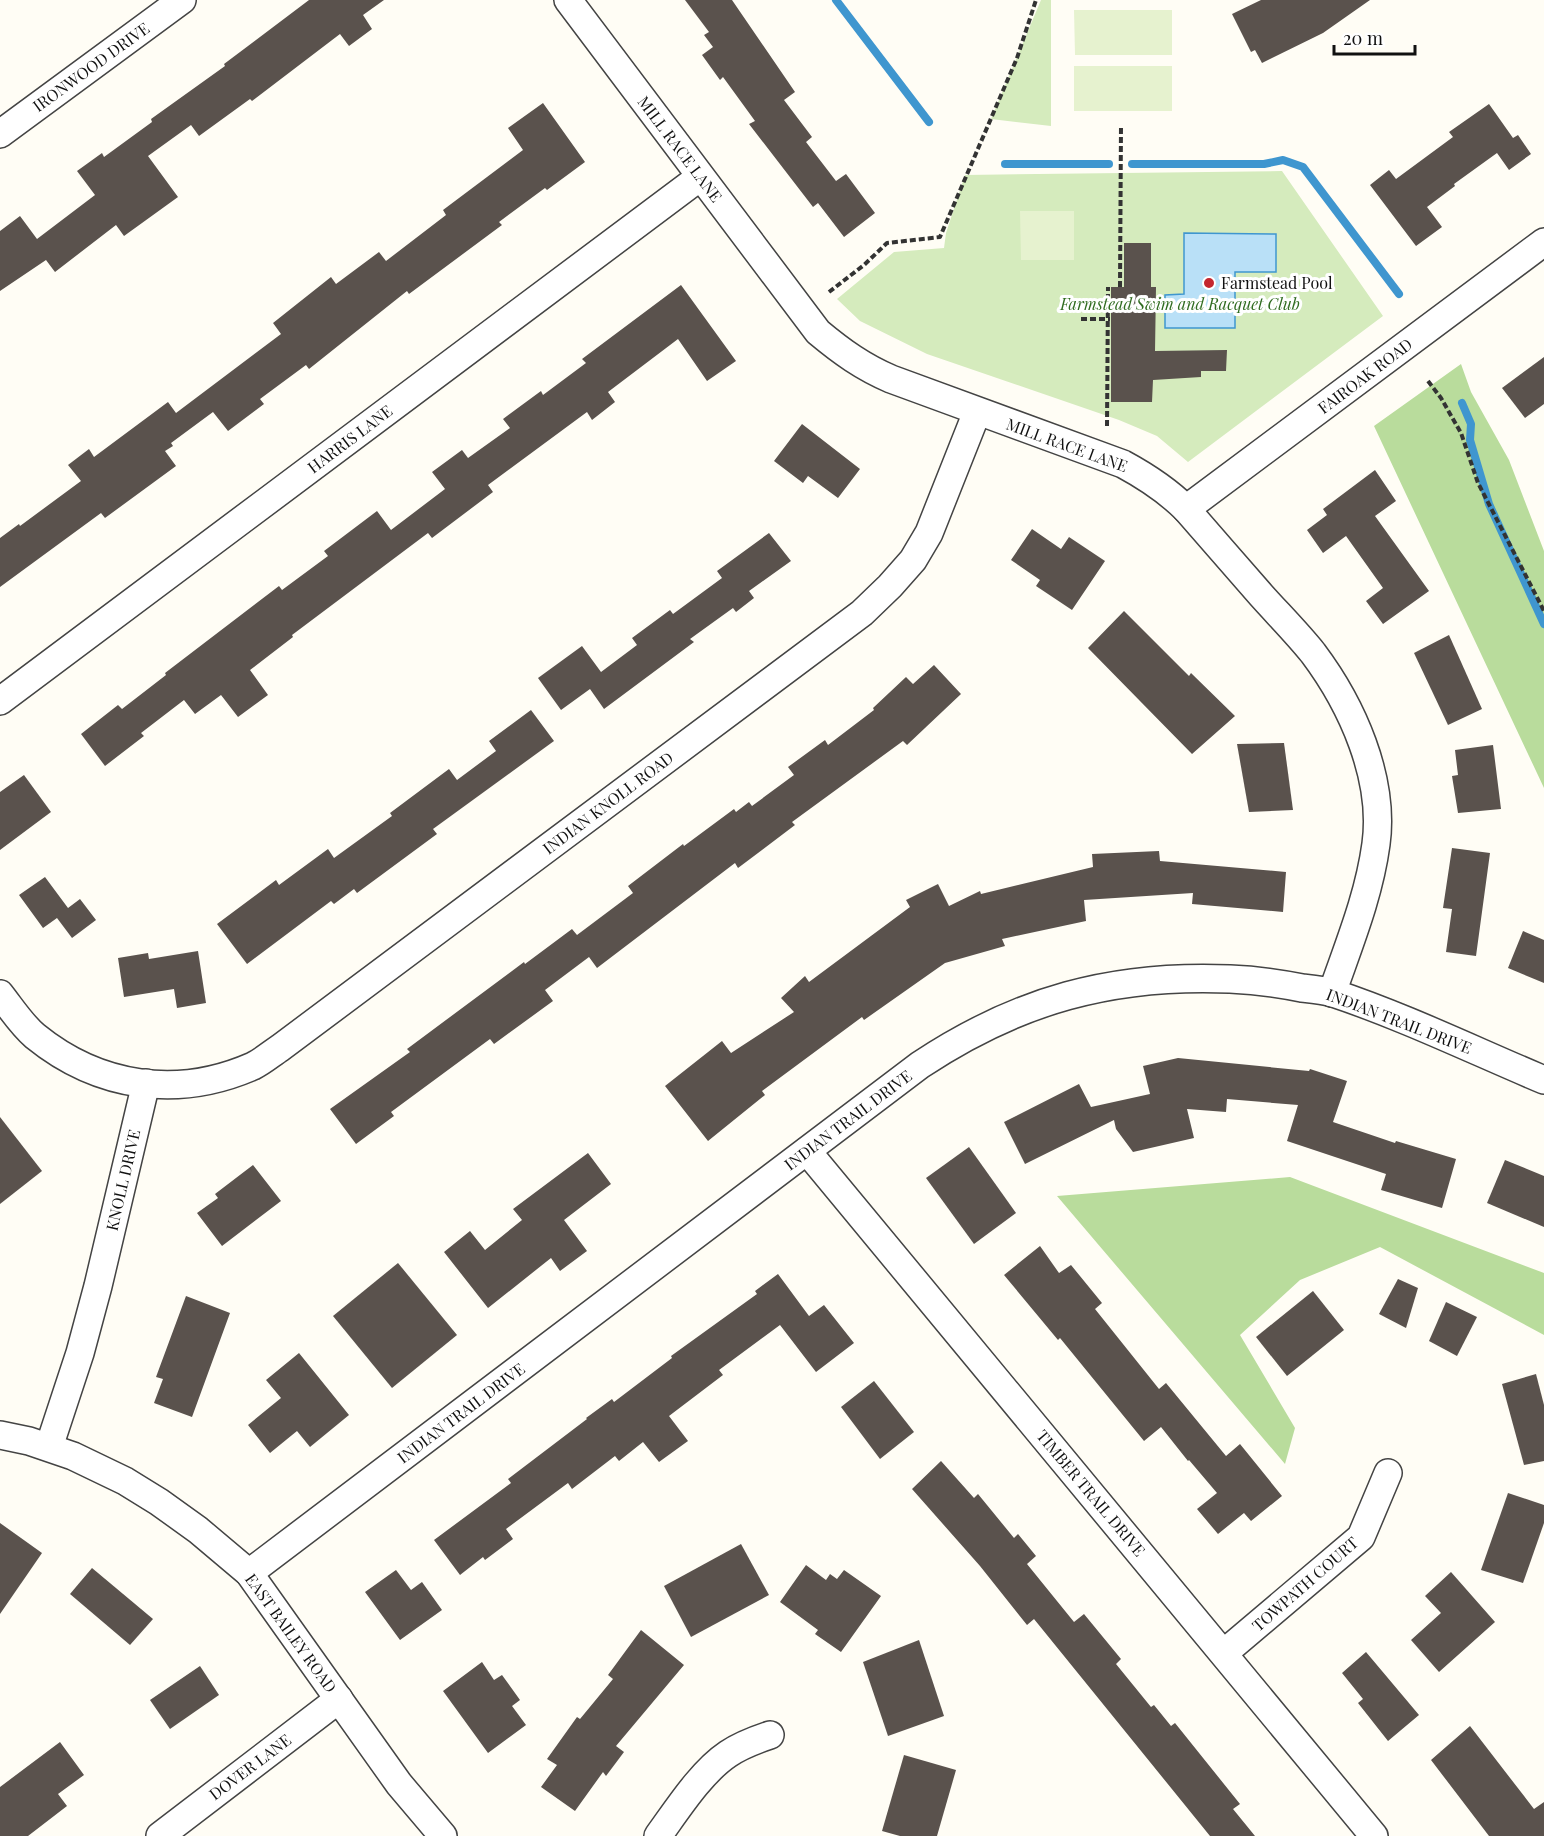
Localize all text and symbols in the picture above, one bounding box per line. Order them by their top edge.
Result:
street label: IRONWOOD DRIVE [28,17,153,116]
scale bar [1334,18,1415,56]
text: 20 m [1343,26,1383,50]
street label: MILL RACE LANE [634,92,727,206]
place label: Farmstead Pool [1221,272,1333,293]
marker: Farmstead Pool [1202,276,1216,290]
park label: Farmstead Swim and Racquet Club [1059,293,1300,314]
street label: FAIROAK ROAD [1313,333,1416,418]
street label: HARRIS LANE [303,400,396,477]
street label: MILL RACE LANE [1004,413,1131,476]
street label: INDIAN KNOLL ROAD [538,747,677,859]
street label: INDIAN TRAIL DRIVE [1323,983,1475,1058]
street label: INDIAN TRAIL DRIVE [780,1065,916,1174]
street label: KNOLL DRIVE [101,1127,144,1233]
street label: INDIAN TRAIL DRIVE [393,1358,529,1467]
street label: TIMBER TRAIL DRIVE [1032,1425,1150,1560]
street label: TOWPATH COURT [1247,1532,1362,1635]
street label: EAST BAILEY ROAD [241,1569,342,1696]
street label: DOVER LANE [204,1729,295,1804]

